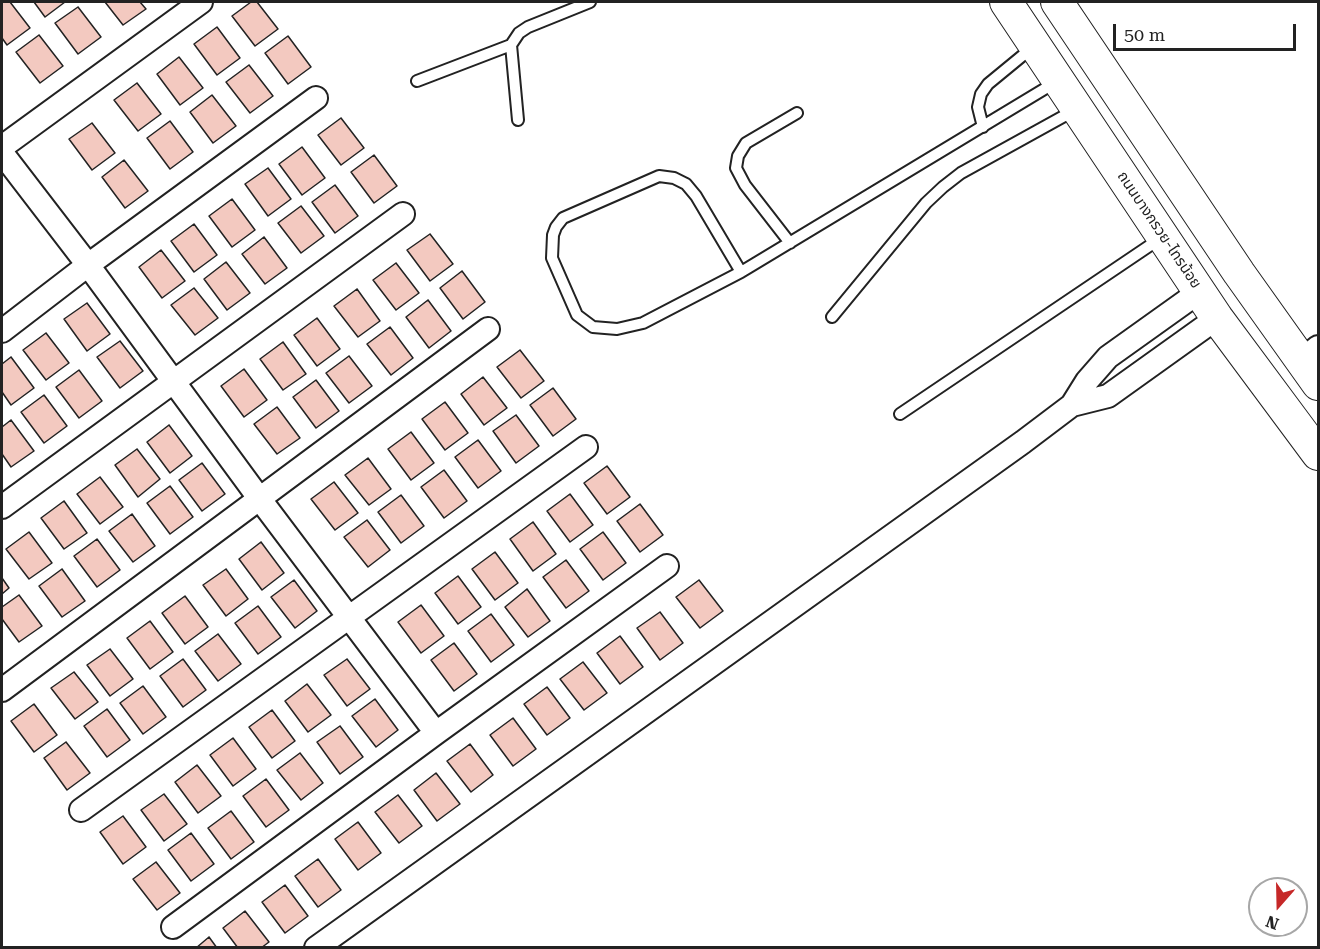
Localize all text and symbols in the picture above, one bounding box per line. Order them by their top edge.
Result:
scale bar [1116,12,1299,50]
text: 50 m [1124,24,1165,45]
street label: ถนนบางกรวย-ไทรน้อย [1113,168,1205,292]
north arrow [1248,877,1308,937]
text: N [1263,911,1281,934]

